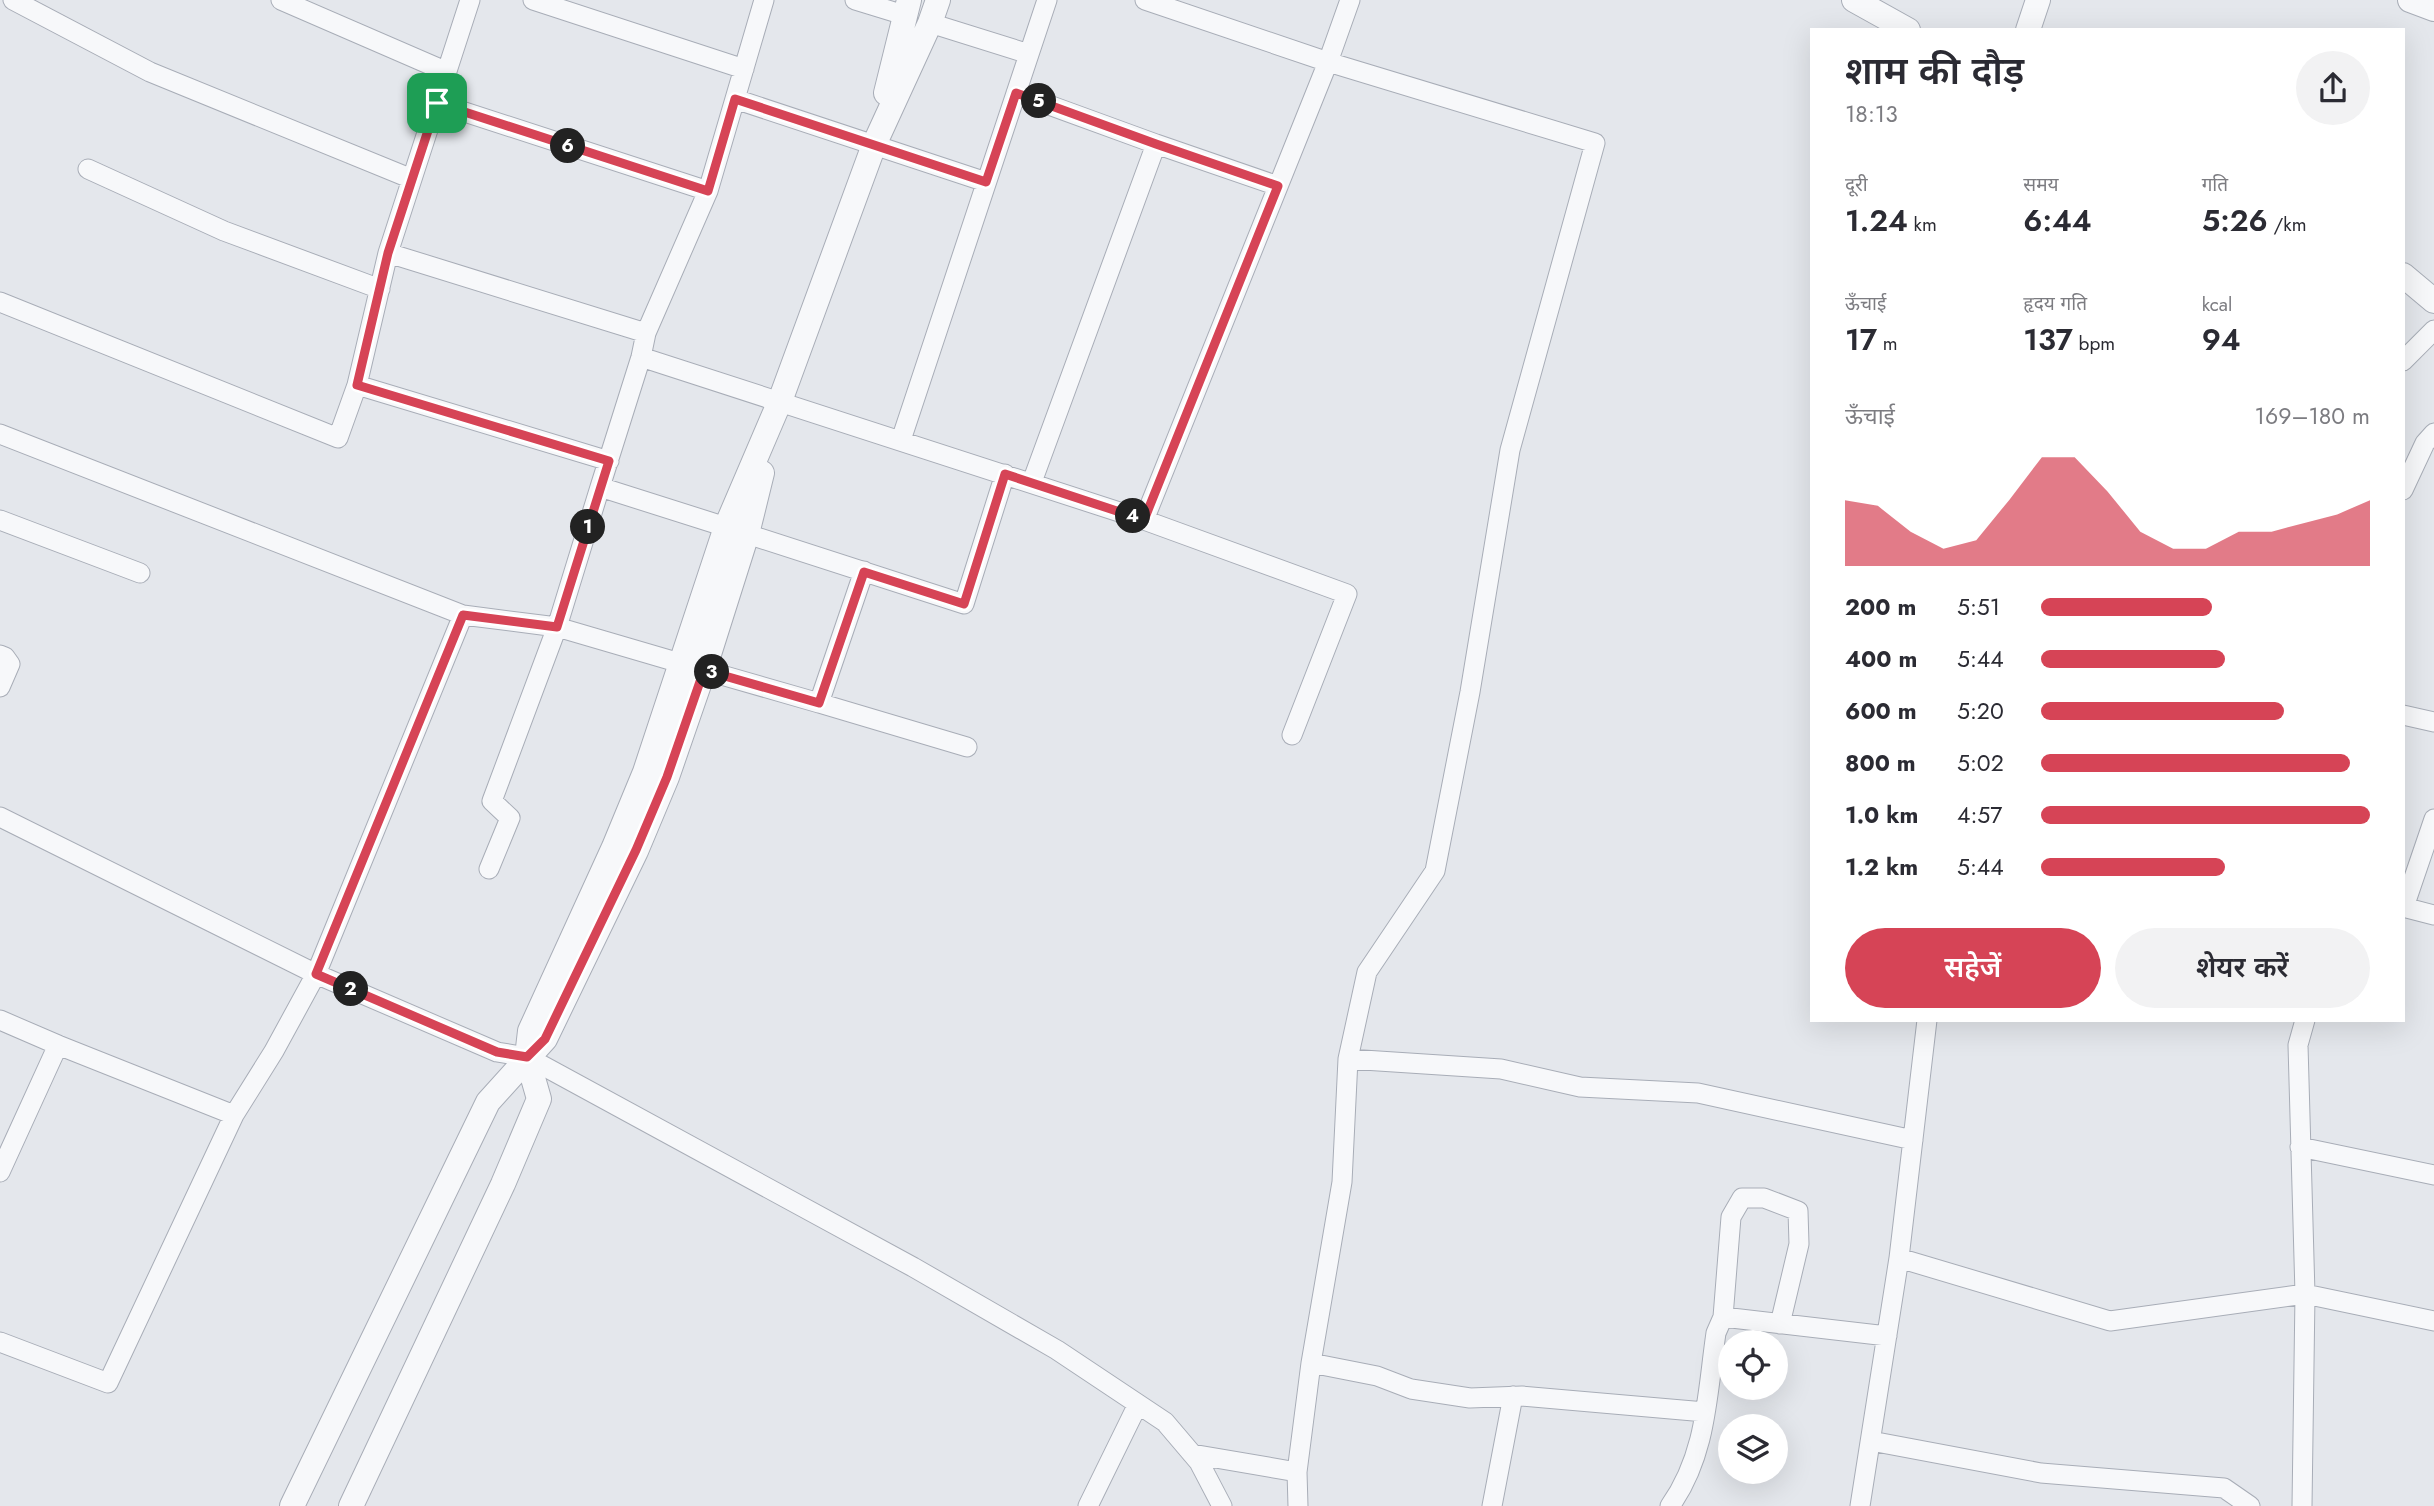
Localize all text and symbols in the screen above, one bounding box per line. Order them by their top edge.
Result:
text: शाम की दौड़ [1845,43,2024,98]
button: share [2296,51,2370,125]
pin [407,73,467,133]
icon: arrive [418,84,456,122]
pin: 5 [1021,84,1056,119]
text: 5 [1032,87,1045,114]
text: 18:13 [1845,97,1898,131]
pin: 6 [550,128,586,164]
text: 6 [561,132,574,159]
text: दूरी [1845,171,1868,198]
text: समय [2023,171,2059,198]
text: गति [2202,171,2228,198]
text: 1.24 [1845,199,1908,242]
text: 6:44 [2023,199,2092,242]
text: 5:26 [2202,199,2268,242]
text: km [1908,211,1937,238]
text: /km [2268,211,2306,238]
text: ऊँचाई [1845,290,1886,317]
text: हृदय गति [2023,290,2087,317]
text: kcal [2202,291,2232,318]
text: 17 [1845,318,1877,361]
text: 137 [2023,318,2073,361]
text: 94 [2202,318,2241,361]
text: m [1877,330,1898,357]
text: bpm [2073,330,2115,357]
text: ऊँचाई [1845,399,1895,433]
text: 169–180 m [2255,399,2370,433]
pin: 4 [1116,498,1150,534]
text: 4 [1126,502,1139,529]
pin: 1 [570,510,606,544]
text: 1 [583,513,592,540]
text: 200 m [1845,590,1916,624]
text: 5:51 [1957,590,2000,624]
text: 400 m [1845,642,1917,676]
text: 5:44 [1957,642,2004,676]
pin: 3 [694,654,730,690]
text: 3 [706,658,717,685]
text: 600 m [1845,694,1917,728]
text: 5:20 [1957,694,2004,728]
text: 800 m [1845,746,1916,780]
text: 5:02 [1957,746,2004,780]
text: 1.0 km [1845,798,1918,832]
text: 4:57 [1957,798,2002,832]
text: 1.2 km [1845,850,1918,884]
text: 5:44 [1957,850,2004,884]
button: सहेजें [1845,928,2101,1008]
button: शेयर करें [2115,928,2370,1008]
pin: 2 [334,972,368,1006]
text: 2 [344,975,357,1002]
map controls [1718,1330,1788,1484]
button: locate [1718,1330,1788,1400]
button: layers [1718,1414,1788,1484]

